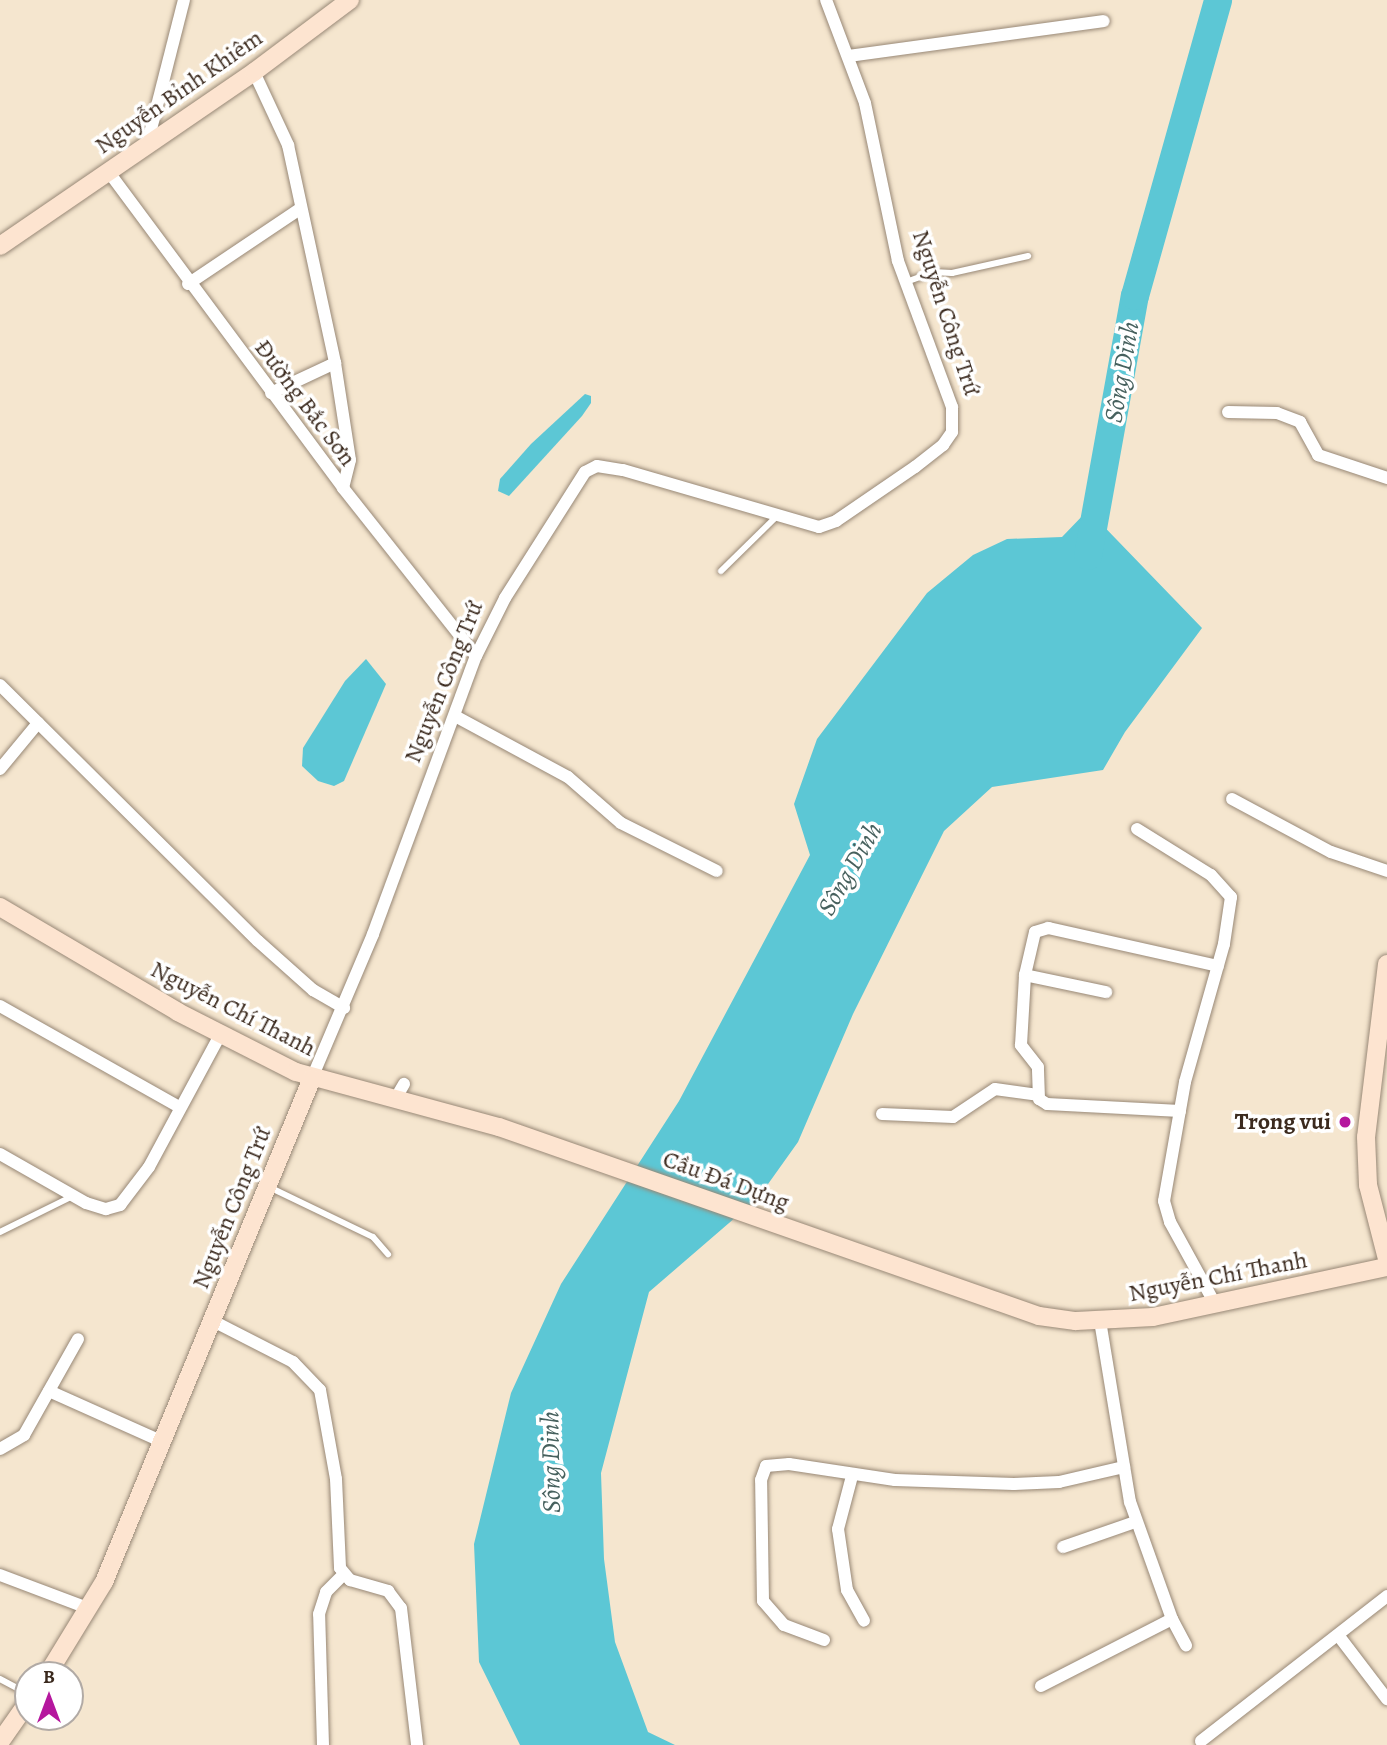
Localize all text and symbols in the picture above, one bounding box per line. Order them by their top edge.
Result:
street label: Nguyễn Bỉnh Khiêm [90,24,268,160]
street label: Nguyễn Công Trứ [906,227,986,399]
water label: Sông Dinh [1098,319,1146,425]
street label: Đường Bắc Sơn [248,334,362,472]
street label: Nguyễn Công Trứ [398,597,490,767]
water label: Sông Dinh [811,817,889,921]
street label: Nguyễn Chí Thanh [146,955,320,1063]
place label: Trọng vui [1235,1108,1331,1136]
marker: Trọng vui [1337,1114,1353,1130]
street label: Nguyễn Công Trứ [186,1123,278,1293]
street label: Cầu Đá Dựng [659,1145,793,1217]
street label: Nguyễn Chí Thanh [1126,1246,1310,1308]
water label: Sông Dinh [535,1411,567,1513]
north arrow [14,1661,84,1731]
text: B [43,1664,55,1690]

